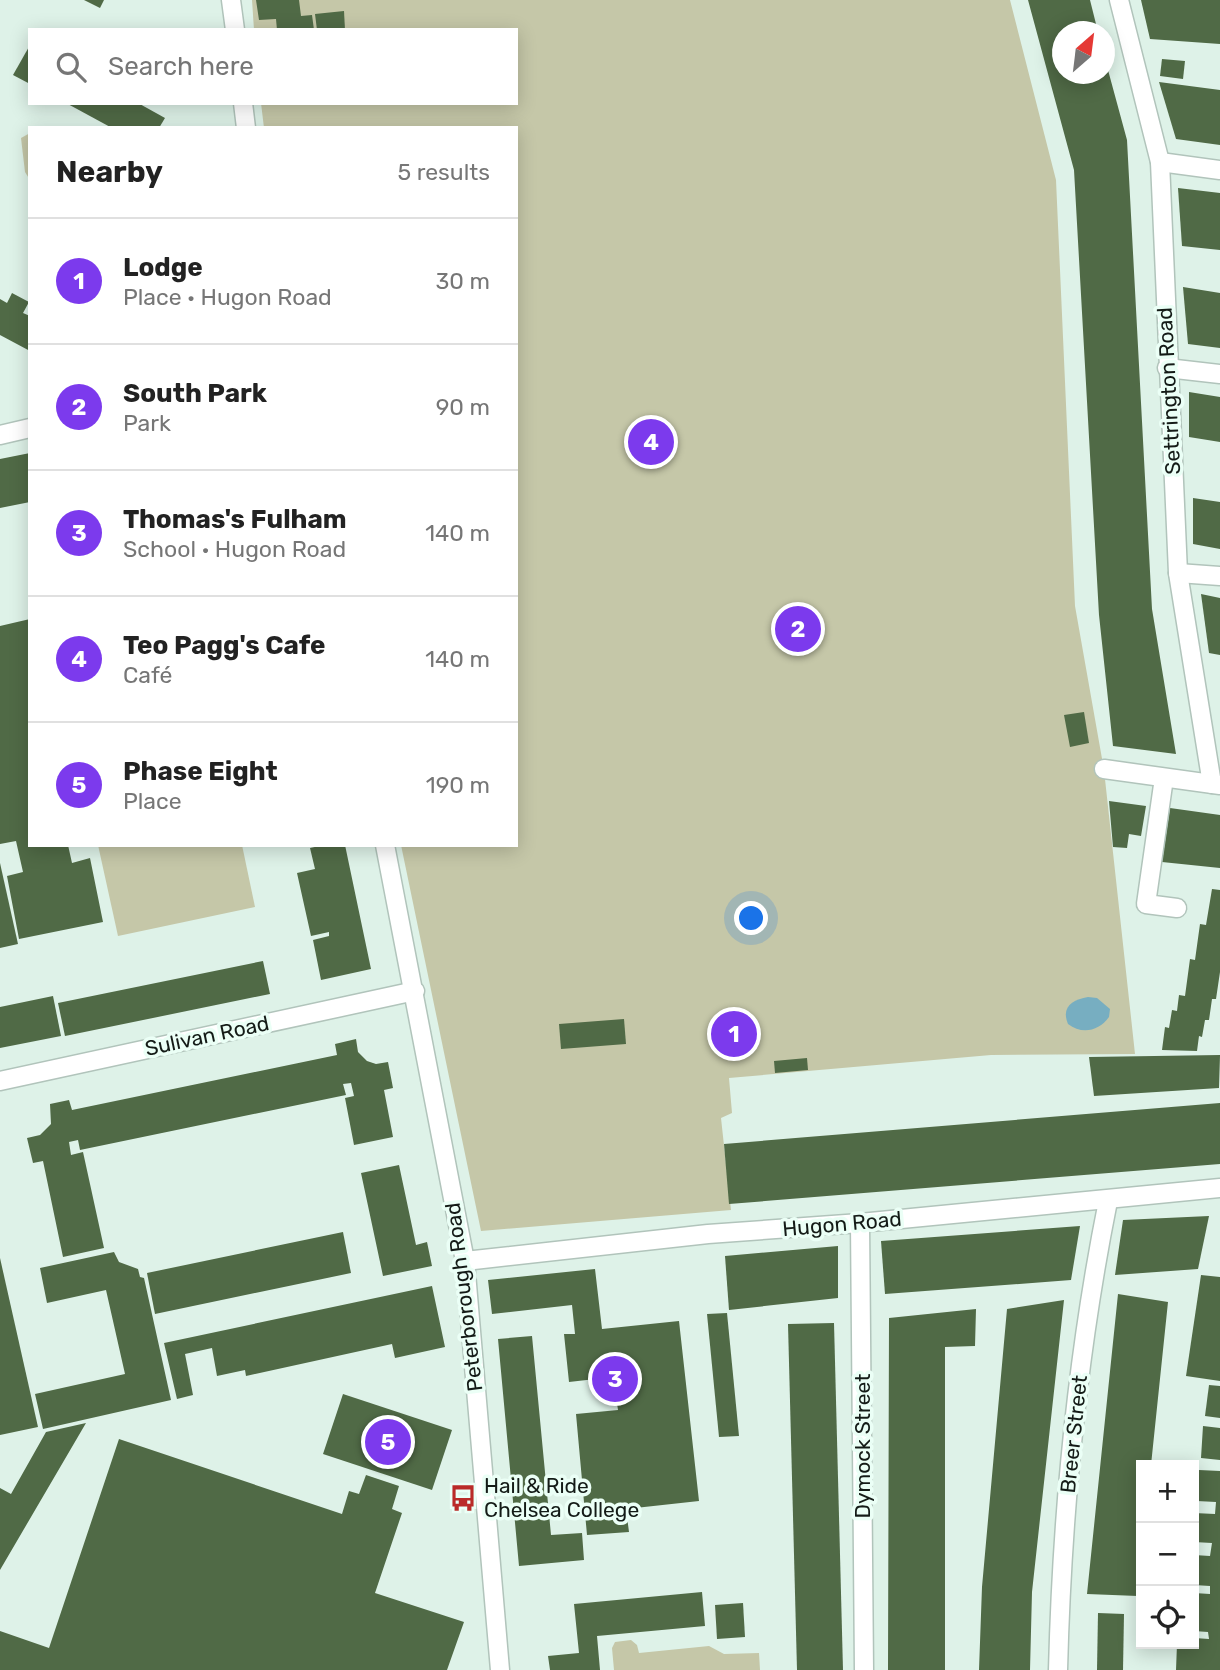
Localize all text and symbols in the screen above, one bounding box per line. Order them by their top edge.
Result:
north arrow [1052,21,1115,84]
search box [28,28,518,105]
icon: search [52,48,90,86]
text: Search here [108,51,254,82]
text: Nearby [56,154,163,190]
text: 5 results [397,158,490,186]
text: Lodge [123,252,203,283]
text: 1 [73,267,85,295]
text: 30 m [435,267,490,295]
text: Place · Hugon Road [123,283,332,311]
street label: Settrington Road [1152,307,1185,475]
text: South Park [123,378,267,409]
text: 2 [72,393,86,421]
text: 90 m [436,393,490,421]
text: Park [123,409,171,437]
pin: 4 [628,416,674,468]
text: Thomas's Fulham [123,504,347,535]
text: 3 [71,519,87,547]
text: 140 m [425,519,490,547]
text: School · Hugon Road [123,535,346,563]
pin: 2 [775,603,821,655]
text: Teo Pagg's Cafe [123,630,325,661]
text: 4 [71,645,87,673]
text: 140 m [425,645,490,673]
text: Café [123,661,172,689]
text: Phase Eight [123,756,278,787]
text: 5 [72,771,86,799]
text: 190 m [426,771,490,799]
text: Place [123,787,182,815]
your location [734,901,768,935]
pin: 1 [711,1008,757,1060]
street label: Sulivan Road [143,1010,271,1061]
street label: Peterborough Road [440,1201,488,1393]
street label: Hugon Road [781,1206,903,1241]
pin: 3 [592,1353,638,1405]
street label: Dymock Street [850,1374,875,1518]
street label: Breer Street [1055,1374,1092,1494]
pin: 5 [365,1416,411,1468]
map controls [1136,1460,1199,1649]
button: + [1136,1460,1199,1523]
place label: Hail & Ride Chelsea College [484,1473,639,1522]
bus stop icon: Hail & Ride Chelsea College [448,1483,478,1513]
button: − [1136,1523,1199,1586]
button: locate [1136,1586,1199,1649]

